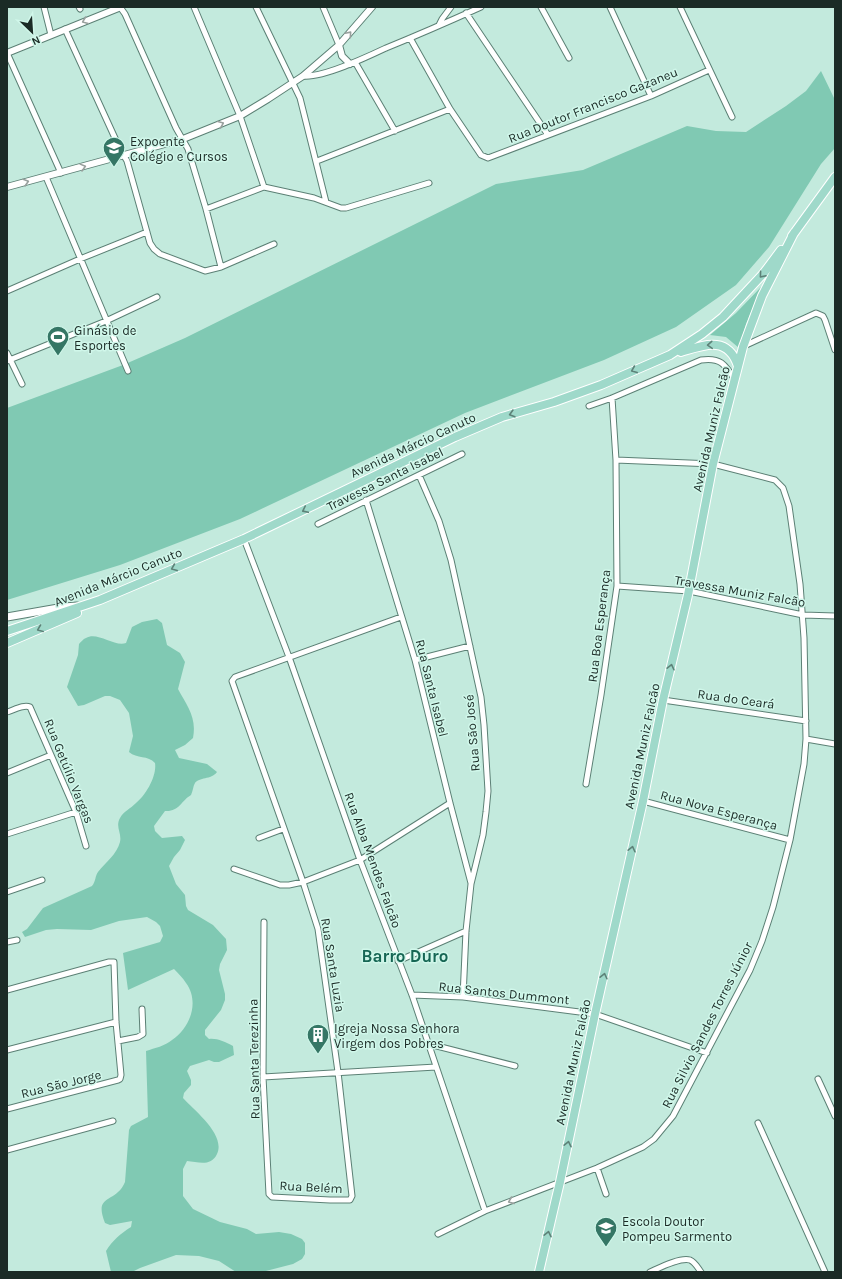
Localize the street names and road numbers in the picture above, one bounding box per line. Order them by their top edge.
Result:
street label: Rua Doutor Francisco Gazaneu [506,64,680,146]
street label: Avenida Muniz Falcão [689,365,733,493]
street label: Avenida Márcio Canuto [348,409,478,481]
street label: Travessa Santa Isabel [324,444,446,514]
street label: Avenida Márcio Canuto [52,544,184,610]
street label: Rua Boa Esperança [585,569,613,683]
street label: Travessa Muniz Falcão [673,572,807,610]
street label: Rua Santa Isabel [413,638,451,738]
street label: Avenida Muniz Falcão [621,682,663,810]
street label: Rua do Ceará [697,686,775,712]
street label: Rua São José [461,694,483,772]
street label: Rua Getúlio Vargas [41,717,97,826]
street label: Rua Nova Esperança [659,787,779,833]
street label: Rua Alba Mendes Falcão [341,790,405,930]
street label: Rua Santa Luzia [318,917,348,1013]
street label: Rua Silvio Sandes Torres Júnior [658,939,756,1111]
street label: Rua Santos Dummont [438,979,570,1007]
street label: Avenida Muniz Falcão [552,998,594,1126]
street label: Rua Santa Terezinha [245,999,263,1119]
street label: Rua São Jorge [19,1067,103,1101]
street label: Rua Belém [279,1178,343,1196]

